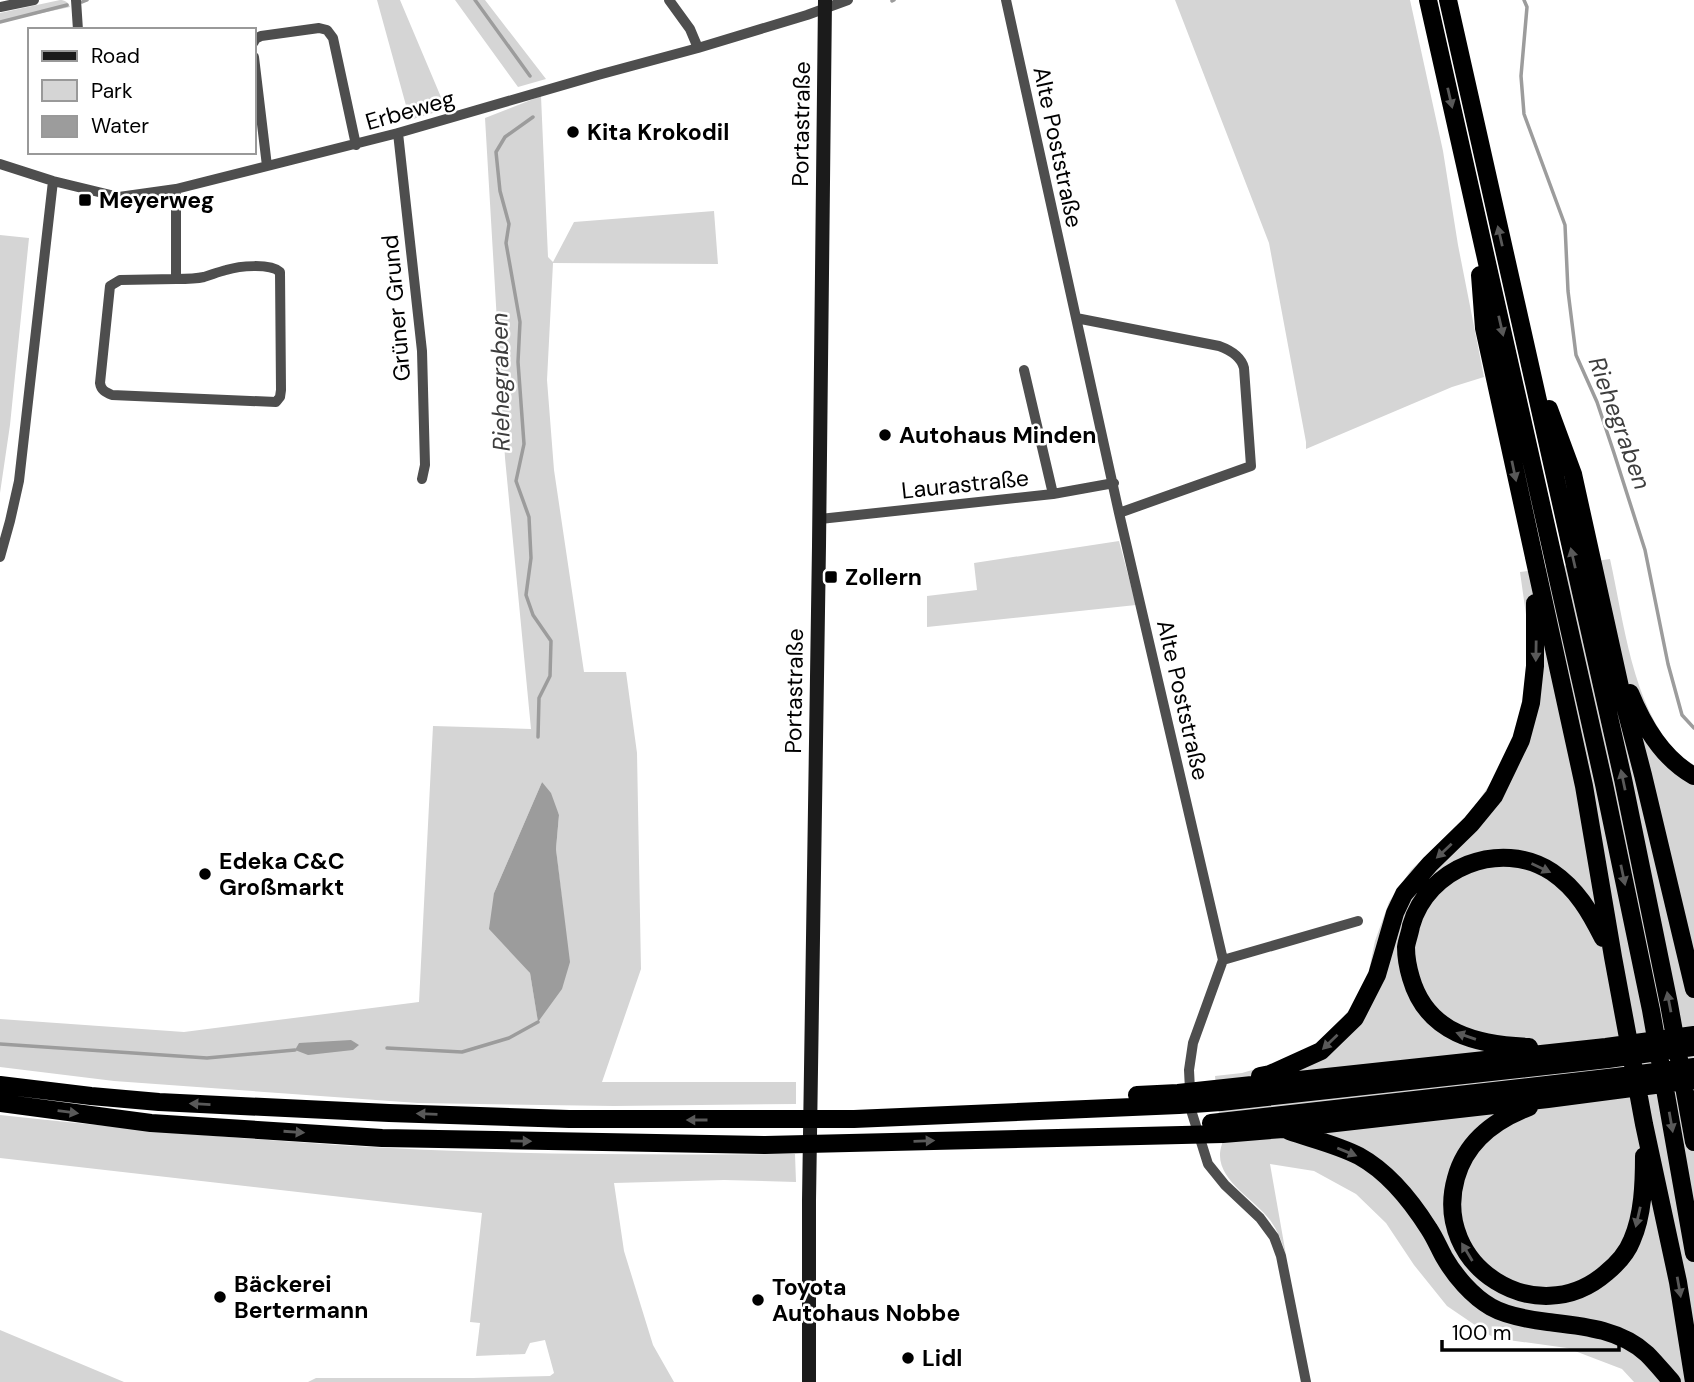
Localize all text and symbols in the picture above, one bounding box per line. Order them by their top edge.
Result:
legend [28,28,256,154]
text: Road [91,42,140,70]
street label: Portastraße [785,61,817,187]
street label: Alte Poststraße [1026,64,1090,230]
text: Park [91,77,133,105]
street label: Erbeweg [362,83,458,137]
one-way arrow [1444,87,1455,109]
text: Water [91,112,149,140]
place label: Kita Krokodil [587,117,729,147]
marker: Kita Krokodil [565,124,581,140]
place label: Meyerweg [99,185,215,215]
marker: Meyerweg [77,192,93,208]
one-way arrow [1495,225,1506,247]
street label: Grüner Grund [375,234,417,382]
water label: Riehegraben [483,312,517,452]
one-way arrow [1495,315,1506,337]
water label: Riehegraben [1582,352,1658,494]
place label: Autohaus Minden [899,420,1096,450]
marker: Autohaus Minden [877,427,893,443]
one-way arrow [1509,460,1520,482]
street label: Laurastraße [900,462,1030,506]
one-way arrow [1567,547,1578,569]
place label: Zollern [845,562,922,592]
marker: Zollern [823,569,839,585]
street label: Alte Poststraße [1150,617,1216,783]
street label: Portastraße [778,628,810,754]
one-way arrow [1530,640,1541,662]
one-way arrow [1617,769,1628,791]
one-way arrow [1435,843,1453,859]
place label: Edeka C&C Großmarkt [219,846,345,902]
one-way arrow [1531,862,1551,874]
one-way arrow [1617,864,1628,886]
marker: Edeka C&C Großmarkt [197,866,213,882]
one-way arrow [1663,991,1674,1013]
one-way arrow [1455,1030,1476,1041]
one-way arrow [1322,1034,1339,1050]
one-way arrow [189,1098,211,1109]
one-way arrow [57,1107,79,1118]
one-way arrow [416,1109,438,1120]
one-way arrow [1666,1111,1677,1133]
one-way arrow [686,1114,708,1125]
one-way arrow [283,1127,305,1138]
one-way arrow [511,1135,533,1147]
one-way arrow [913,1135,935,1146]
one-way arrow [1337,1146,1358,1157]
one-way arrow [1632,1206,1643,1228]
one-way arrow [1460,1242,1473,1261]
place label: Bäckerei Bertermann [234,1269,368,1325]
place label: Toyota Autohaus Nobbe [772,1272,960,1328]
one-way arrow [1674,1276,1685,1298]
marker: Bäckerei Bertermann [212,1289,228,1305]
marker: Toyota Autohaus Nobbe [750,1292,766,1308]
scale bar [1442,1308,1619,1352]
text: 100 m [1452,1319,1512,1347]
place label: Lidl [922,1343,962,1373]
marker: Lidl [900,1350,916,1366]

